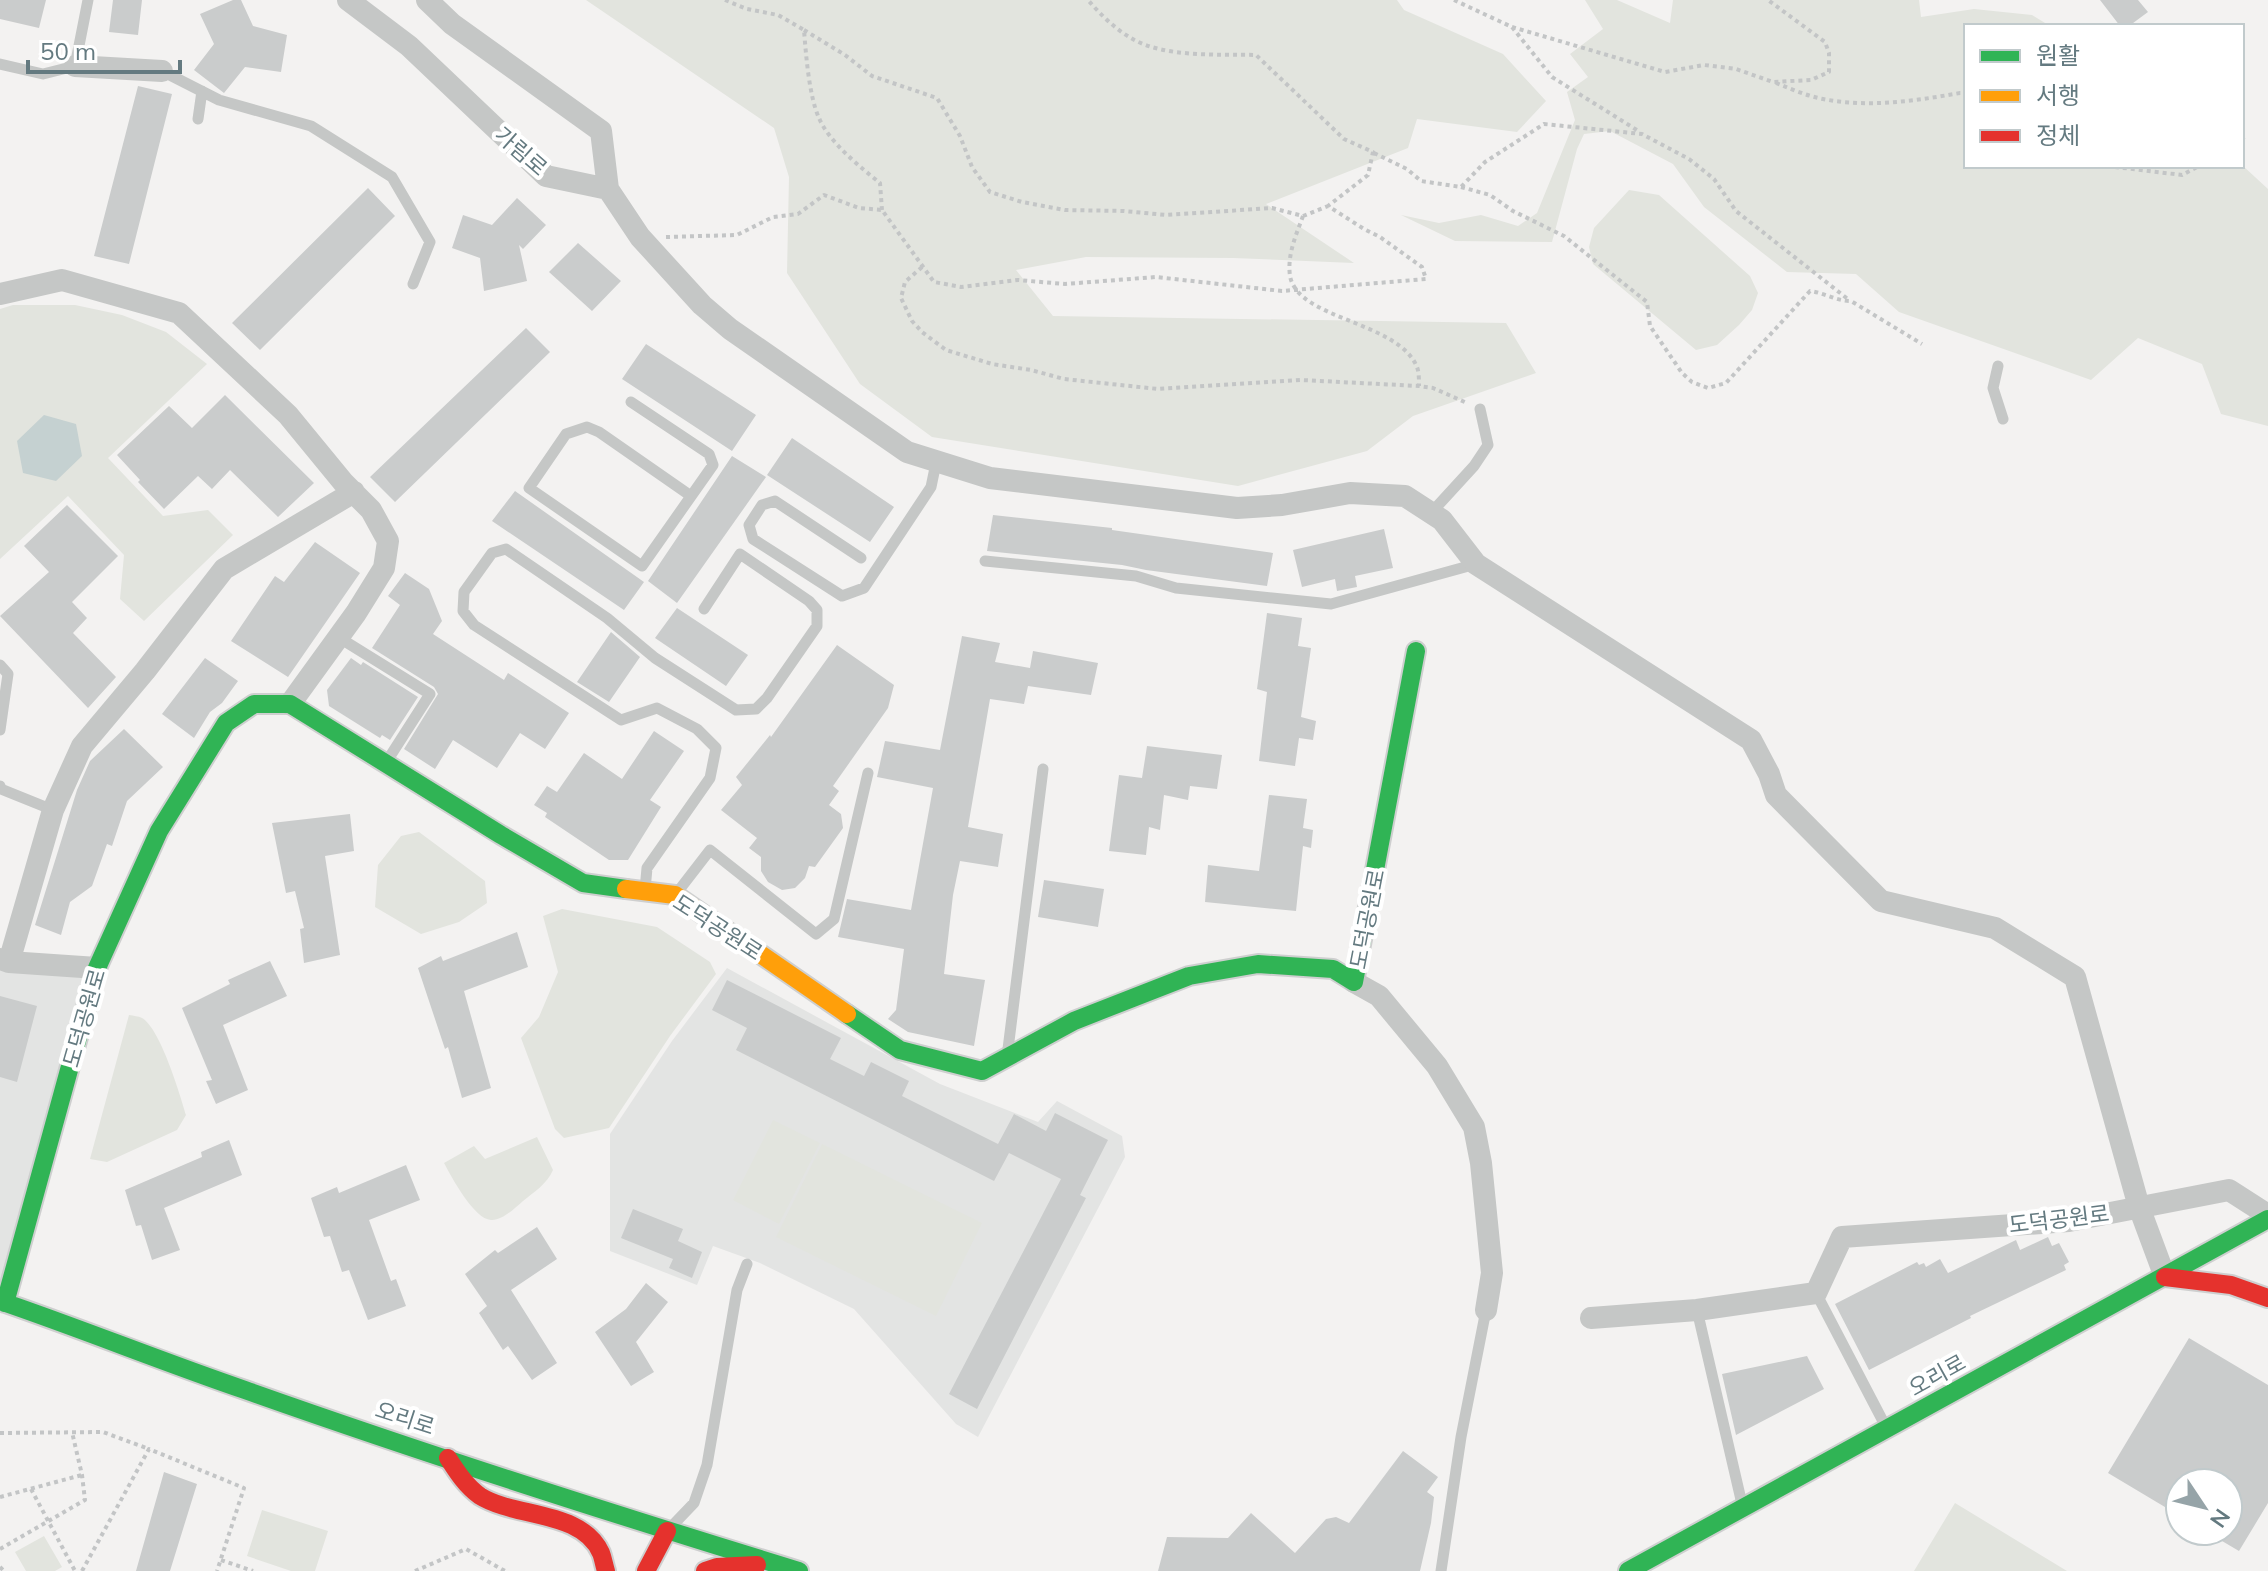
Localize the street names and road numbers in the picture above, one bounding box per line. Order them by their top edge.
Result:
street label: 가림로 [489,121,553,181]
street label: 도덕공원로 [1344,867,1390,971]
street label: 도덕공원로 [668,888,768,966]
street label: 도덕공원로 [57,965,111,1071]
street label: 도덕공원로 [2007,1199,2111,1239]
street label: 오리로 [1904,1348,1970,1402]
street label: 오리로 [372,1395,438,1441]

